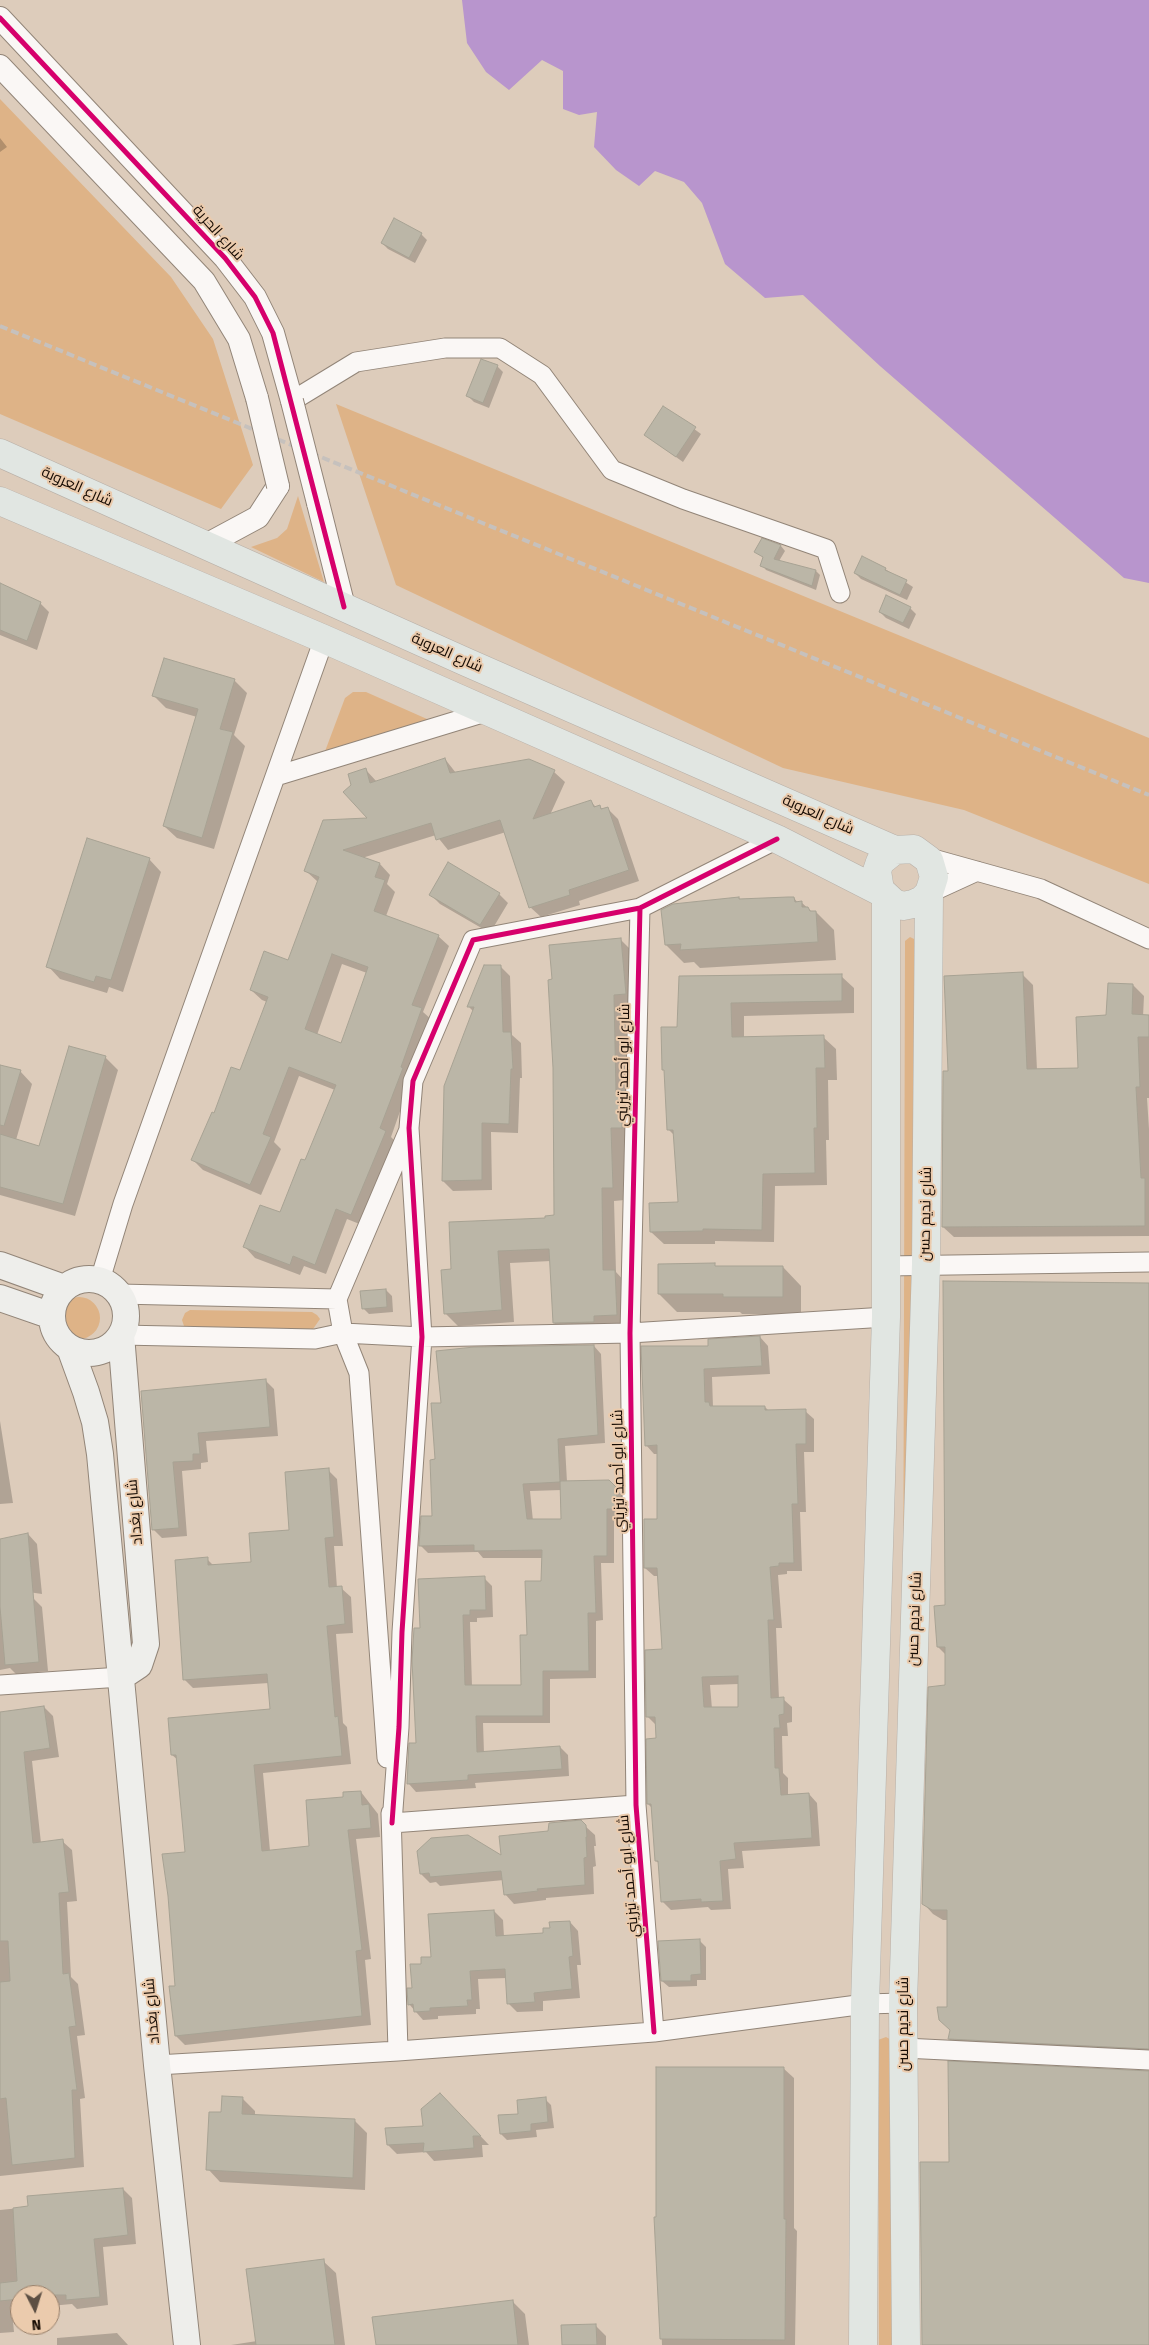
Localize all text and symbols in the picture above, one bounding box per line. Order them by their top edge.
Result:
street label: شارع الحرية [188,201,248,265]
street label: شارع العروبة [39,463,115,511]
street label: شارع العروبة [409,629,485,677]
street label: شارع العروبة [780,791,856,839]
street label: شارع ابو أحمد تيزيني [614,1003,634,1127]
street label: شارع نديم حسن [916,1167,936,1261]
street label: شارع ابو أحمد تيزيني [609,1409,629,1533]
street label: شارع بغداد [123,1478,147,1546]
street label: شارع نديم حسن [904,1572,926,1666]
street label: شارع ابو أحمد تيزيني [615,1814,643,1938]
street label: شارع بغداد [140,1977,164,2045]
street label: شارع نديم حسن [895,1977,913,2071]
north arrow [10,2285,60,2335]
text: N [31,2316,42,2333]

